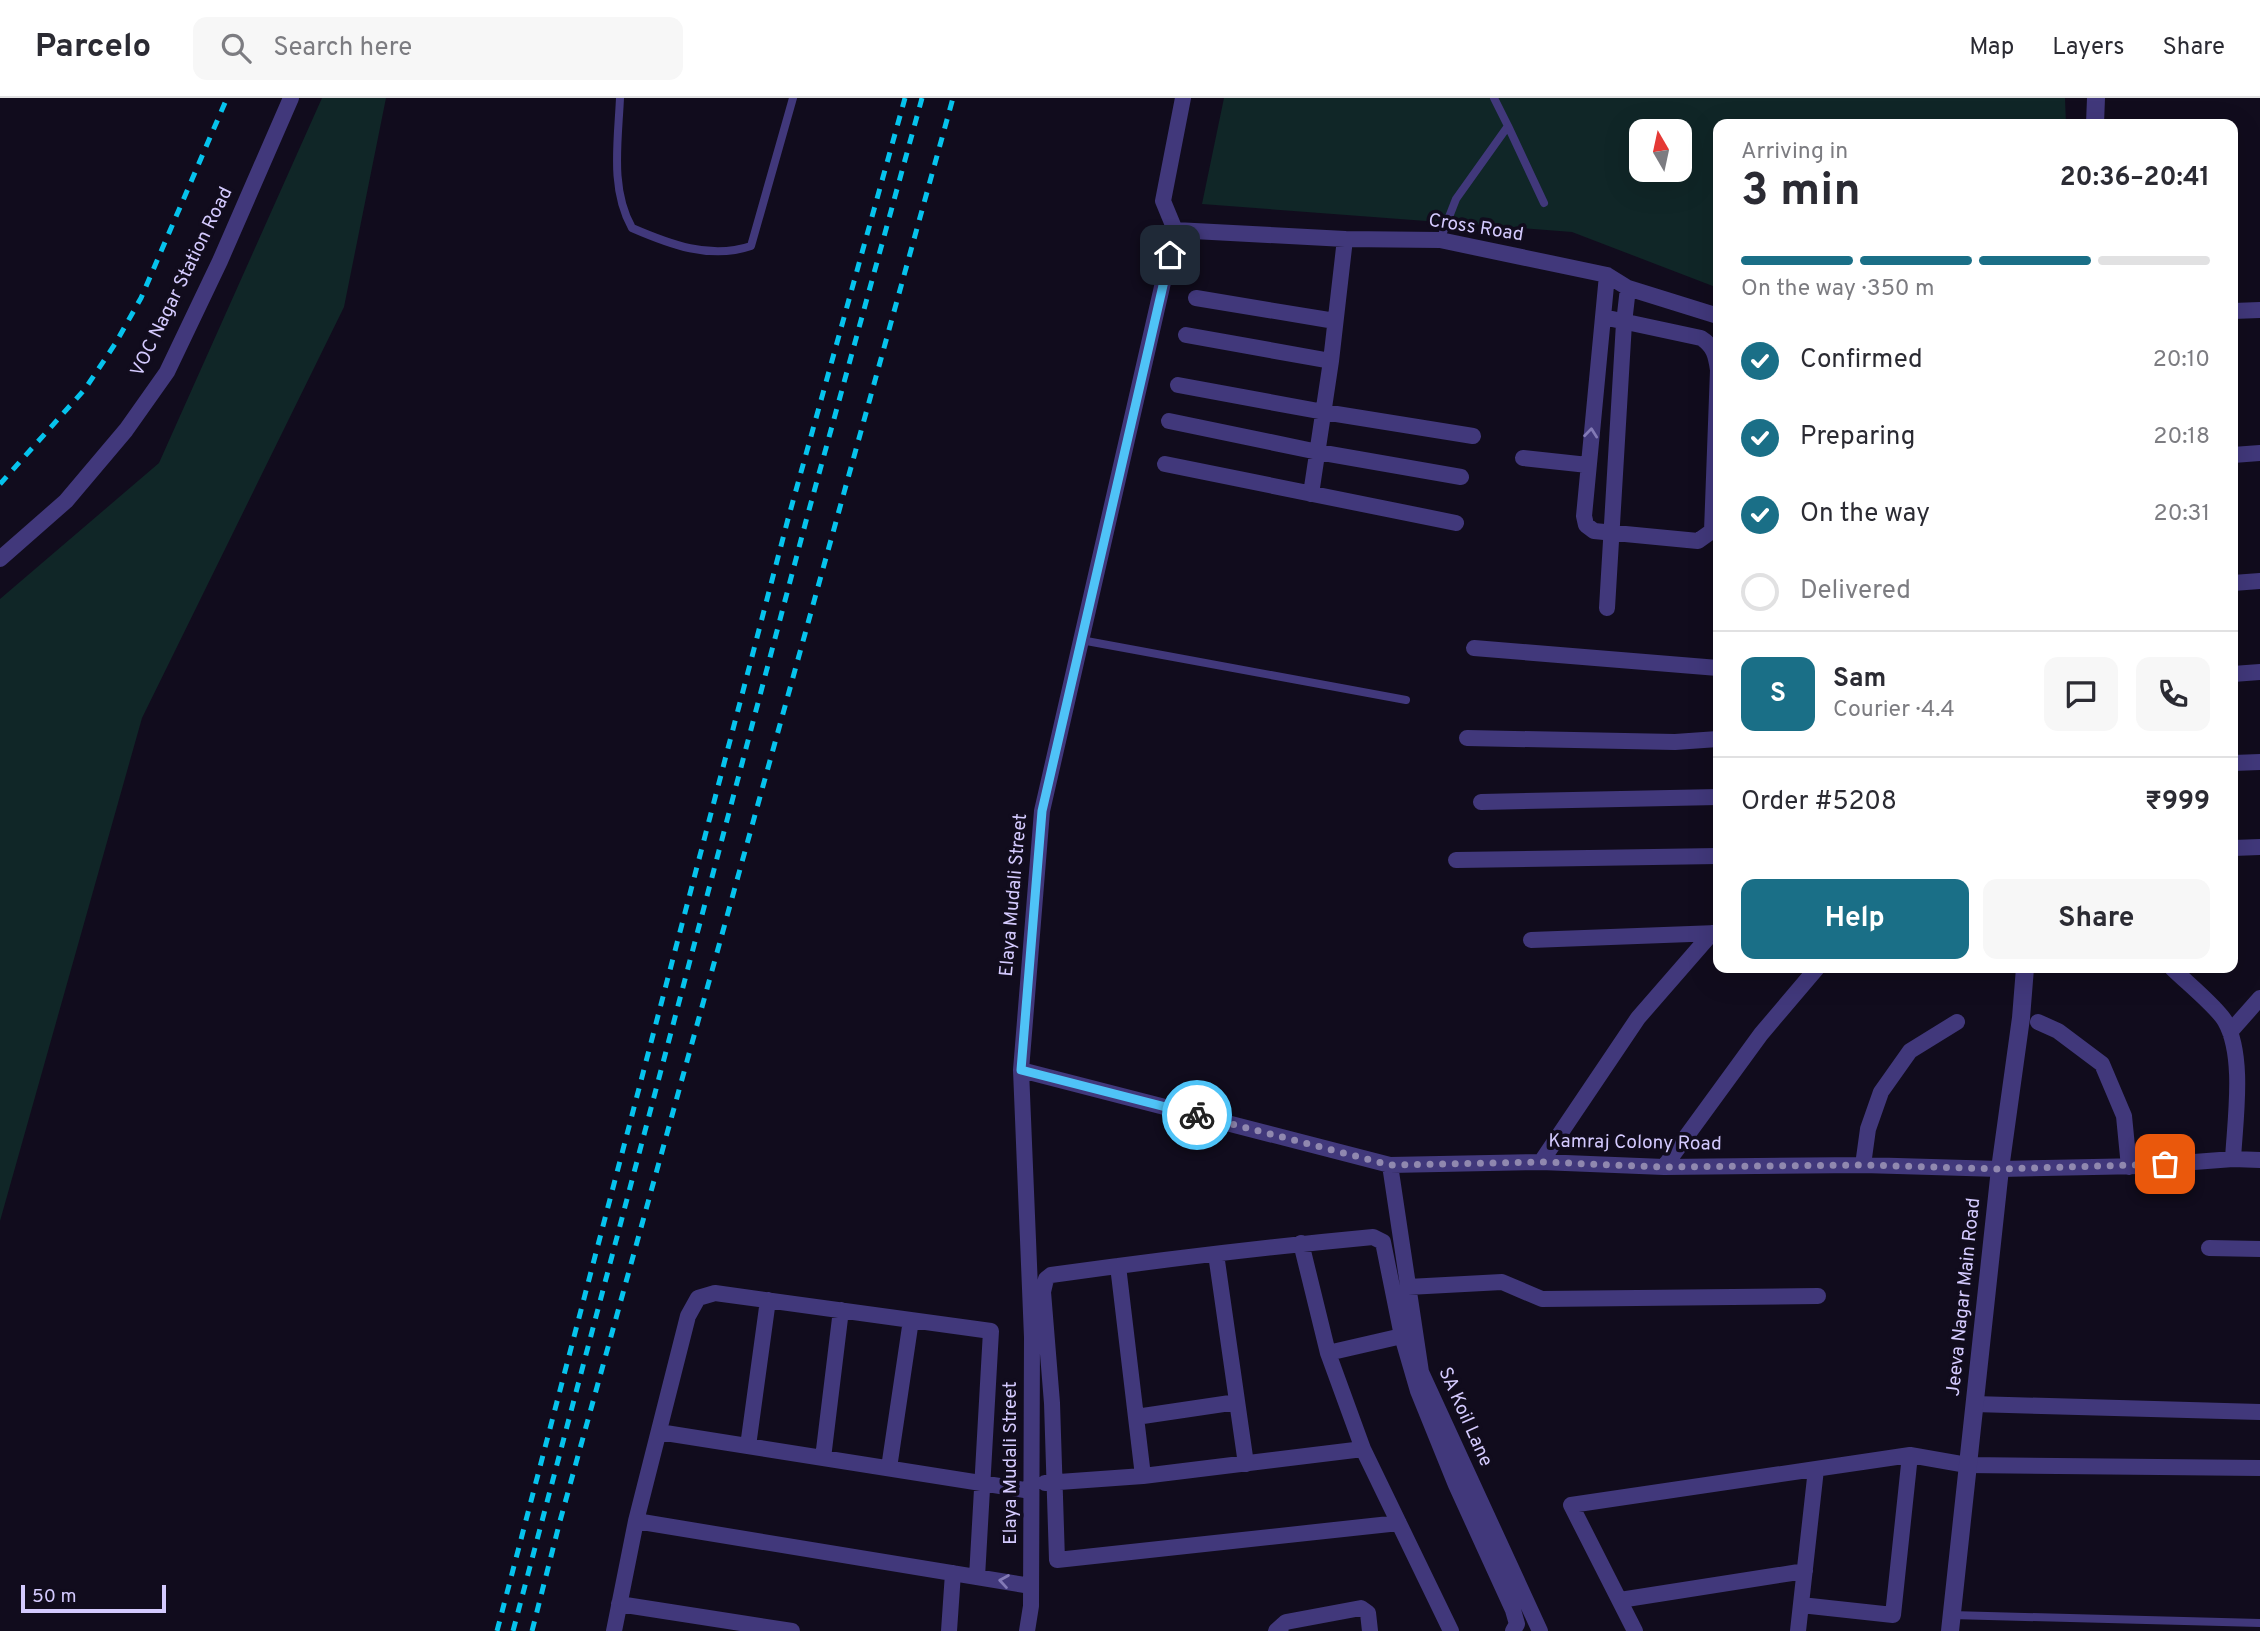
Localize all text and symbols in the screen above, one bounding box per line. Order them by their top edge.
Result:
search box [193,17,683,80]
text: Parcelo [35,27,151,69]
icon: search [217,29,255,67]
text: Search here [273,32,412,65]
text: Map [1969,33,2014,63]
text: Layers [2052,33,2124,63]
text: Share [2162,33,2225,63]
north arrow [1629,119,1692,182]
map controls [1629,119,1692,182]
text: Arriving in [1741,138,1848,167]
text: 20:36–20:41 [2060,162,2210,195]
text: 3 min [1741,163,1861,222]
street label: VOC Nagar Station Road [126,183,238,381]
street label: Cross Road [1427,209,1525,247]
pin [1140,225,1200,285]
icon: home [1151,236,1189,274]
text: On the way · 350 m [1741,275,1935,304]
icon: check [1741,342,1779,380]
text: Confirmed [1800,344,1923,377]
text: 20:10 [2153,346,2210,375]
icon: check [1741,419,1779,457]
text: Preparing [1800,421,1915,454]
text: 20:18 [2153,423,2210,452]
one-way arrow [1583,427,1598,438]
icon: check [1741,496,1779,534]
text: On the way [1800,498,1930,531]
text: 20:31 [2154,500,2210,529]
text: Delivered [1800,575,1911,608]
button: chat [2044,657,2118,731]
button: phone [2136,657,2210,731]
text: Sam [1833,663,1886,696]
text: S [1770,678,1786,711]
text: Courier · 4.4 [1833,696,1955,725]
text: Order #5208 [1741,786,1897,819]
text: ₹999 [2145,786,2210,819]
street label: Elaya Mudali Street [995,812,1033,978]
button: Help [1741,879,1969,959]
button: Share [1983,879,2210,959]
courier [1162,1080,1232,1150]
icon: bike [1178,1096,1216,1134]
street label: Kamraj Colony Road [1548,1129,1722,1157]
pin [2135,1134,2195,1194]
icon: bag [2146,1145,2184,1183]
street label: Jeeva Nagar Main Road [1942,1197,1986,1397]
street label: SA Koil Lane [1432,1364,1498,1470]
street label: Elaya Mudali Street [999,1381,1023,1545]
one-way arrow [998,1574,1010,1589]
scale bar [21,1582,166,1614]
text: 50 m [32,1585,77,1609]

